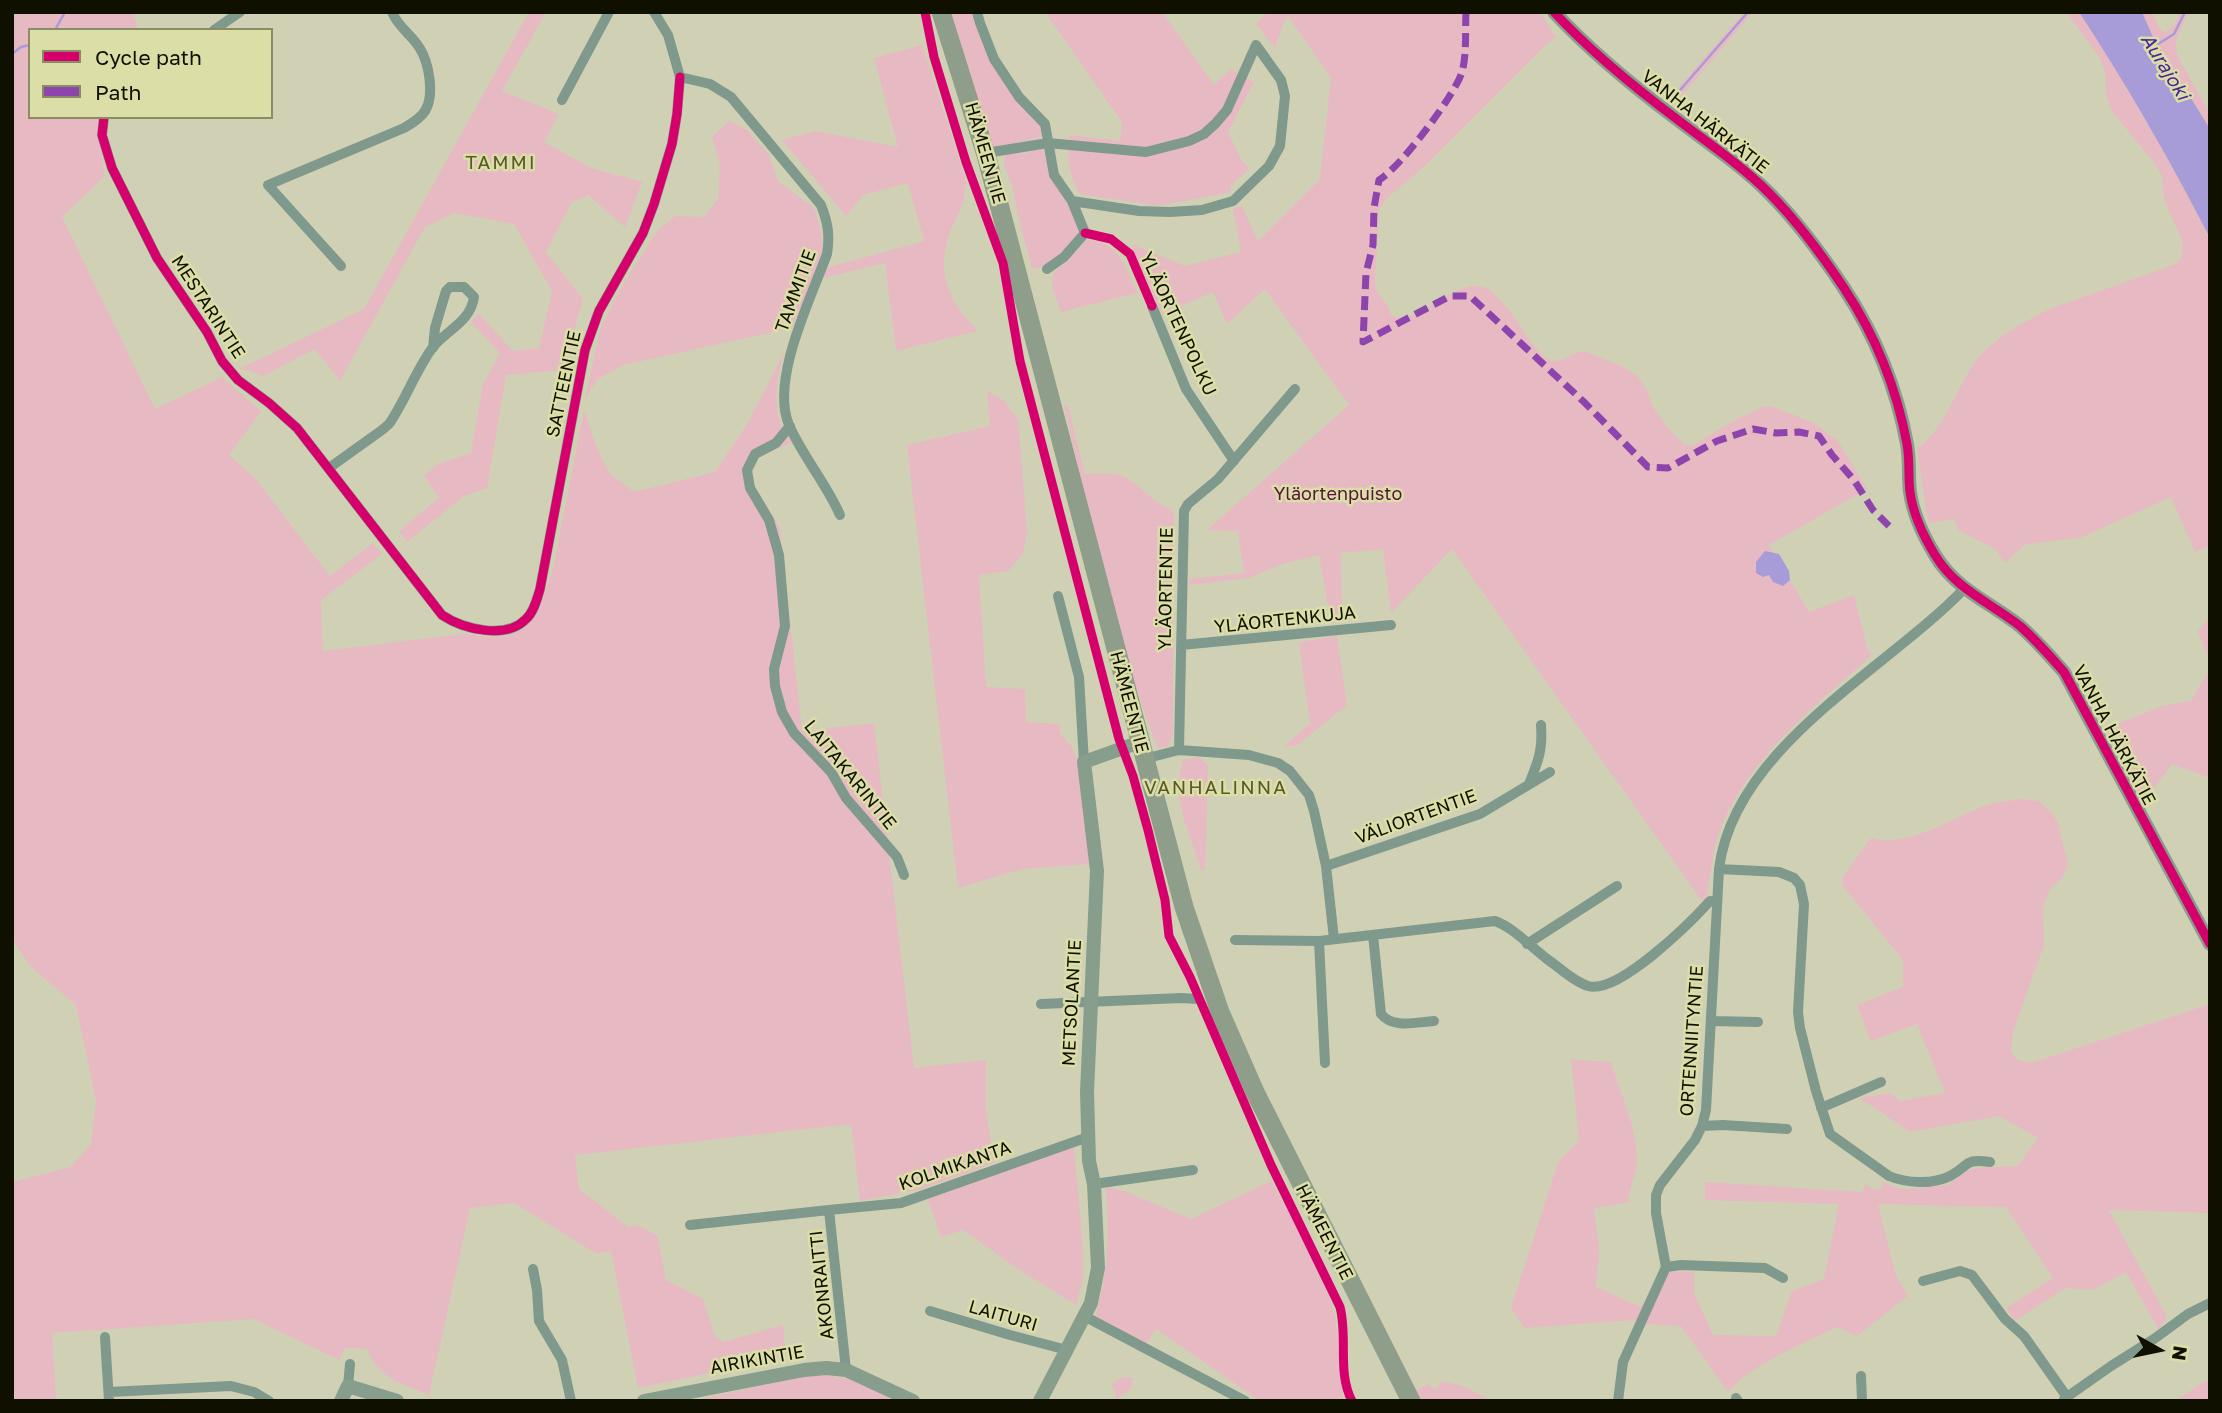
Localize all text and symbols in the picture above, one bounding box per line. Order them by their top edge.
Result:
legend [28,28,273,119]
water label: Aurajoki [2136,30,2194,104]
text: Cycle path [95,44,202,70]
street label: VANHA HÄRKÄTIE [1637,66,1773,178]
text: Path [95,79,142,105]
street label: HÄMEENTIE [960,100,1010,206]
district label: TAMMI [466,152,536,174]
street label: TAMMITIE [771,247,821,335]
street label: YLÄORTENPOLKU [1135,249,1221,399]
street label: MESTARINTIE [167,251,249,363]
street label: SATTEENTIE [542,329,586,439]
park label: Yläortenpuisto [1274,483,1402,505]
street label: YLÄORTENTIE [1154,527,1178,651]
street label: YLÄORTENKUJA [1213,602,1357,638]
street label: HÄMEENTIE [1105,649,1153,755]
street label: VANHA HÄRKÄTIE [2068,661,2160,809]
street label: LAITAKARINTIE [799,716,901,834]
district label: VANHALINNA [1145,777,1287,799]
street label: VÄLIORTENTIE [1352,785,1480,849]
street label: METSOLANTIE [1058,939,1086,1067]
street label: ORTENNIITYNTIE [1676,965,1708,1117]
street label: KOLMIKANTA [896,1137,1014,1195]
street label: HÄMEENTIE [1291,1180,1357,1284]
street label: AKONRAITTI [806,1229,838,1341]
street label: LAITURI [966,1296,1040,1336]
north arrow [2124,1315,2194,1385]
street label: AIRIKINTIE [708,1341,806,1379]
text: N [2168,1344,2193,1362]

